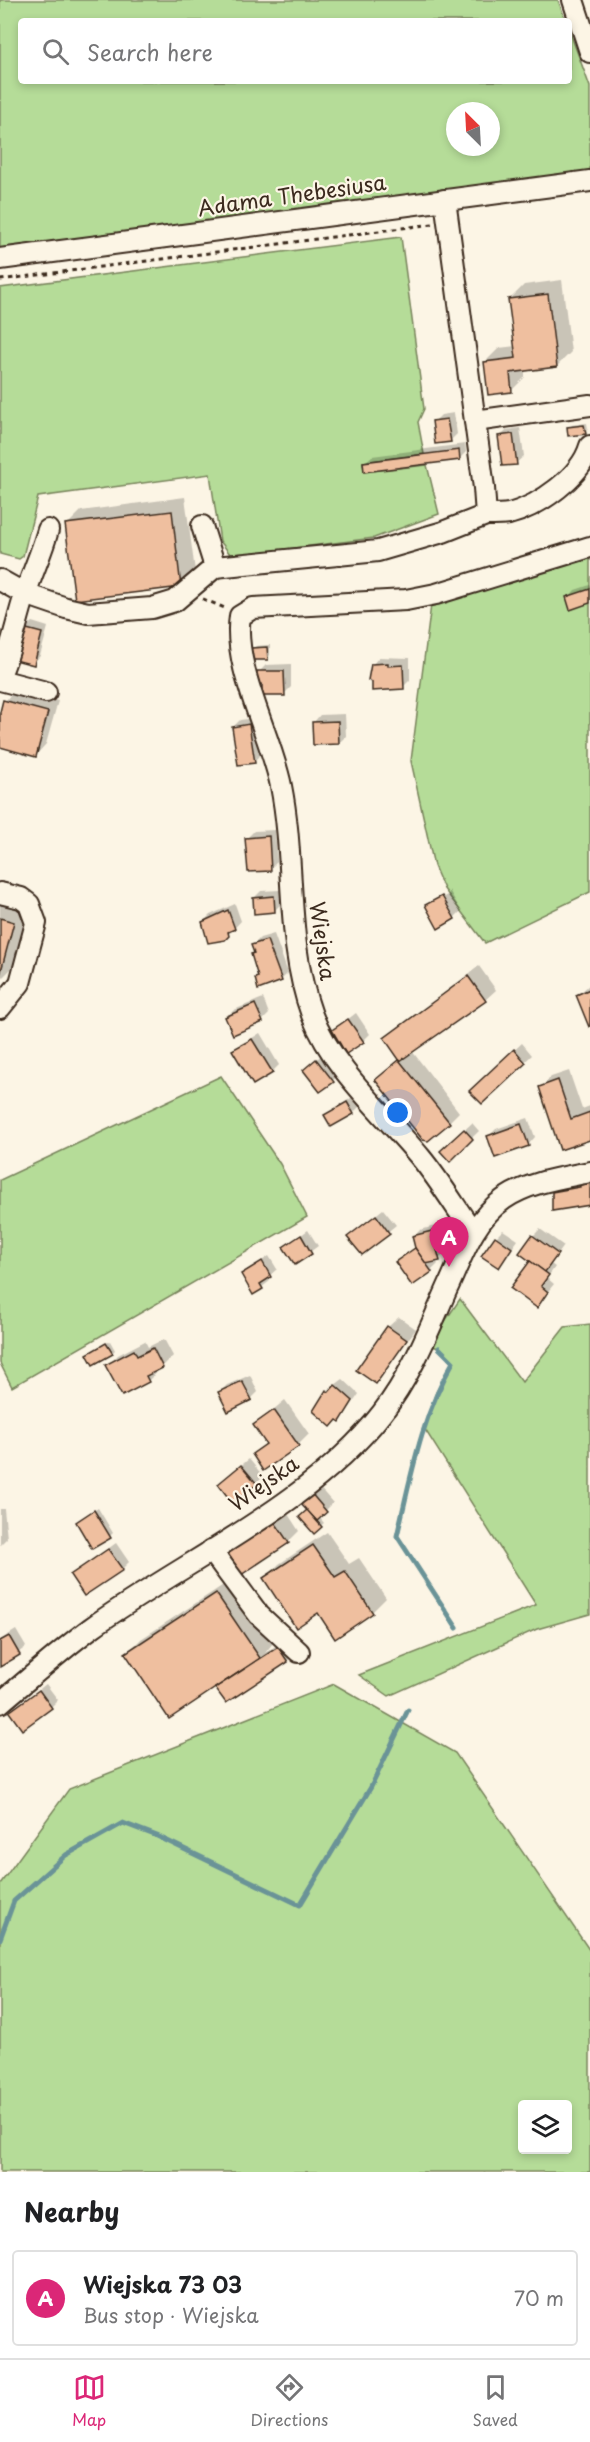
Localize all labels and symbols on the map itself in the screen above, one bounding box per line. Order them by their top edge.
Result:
north arrow [446,102,500,156]
street label: Adama Thebesiusa [195,165,388,223]
street label: Wiejska [303,899,345,982]
your location [383,1098,412,1127]
pin: A [430,1218,468,1267]
street label: Wiejska [221,1446,305,1518]

